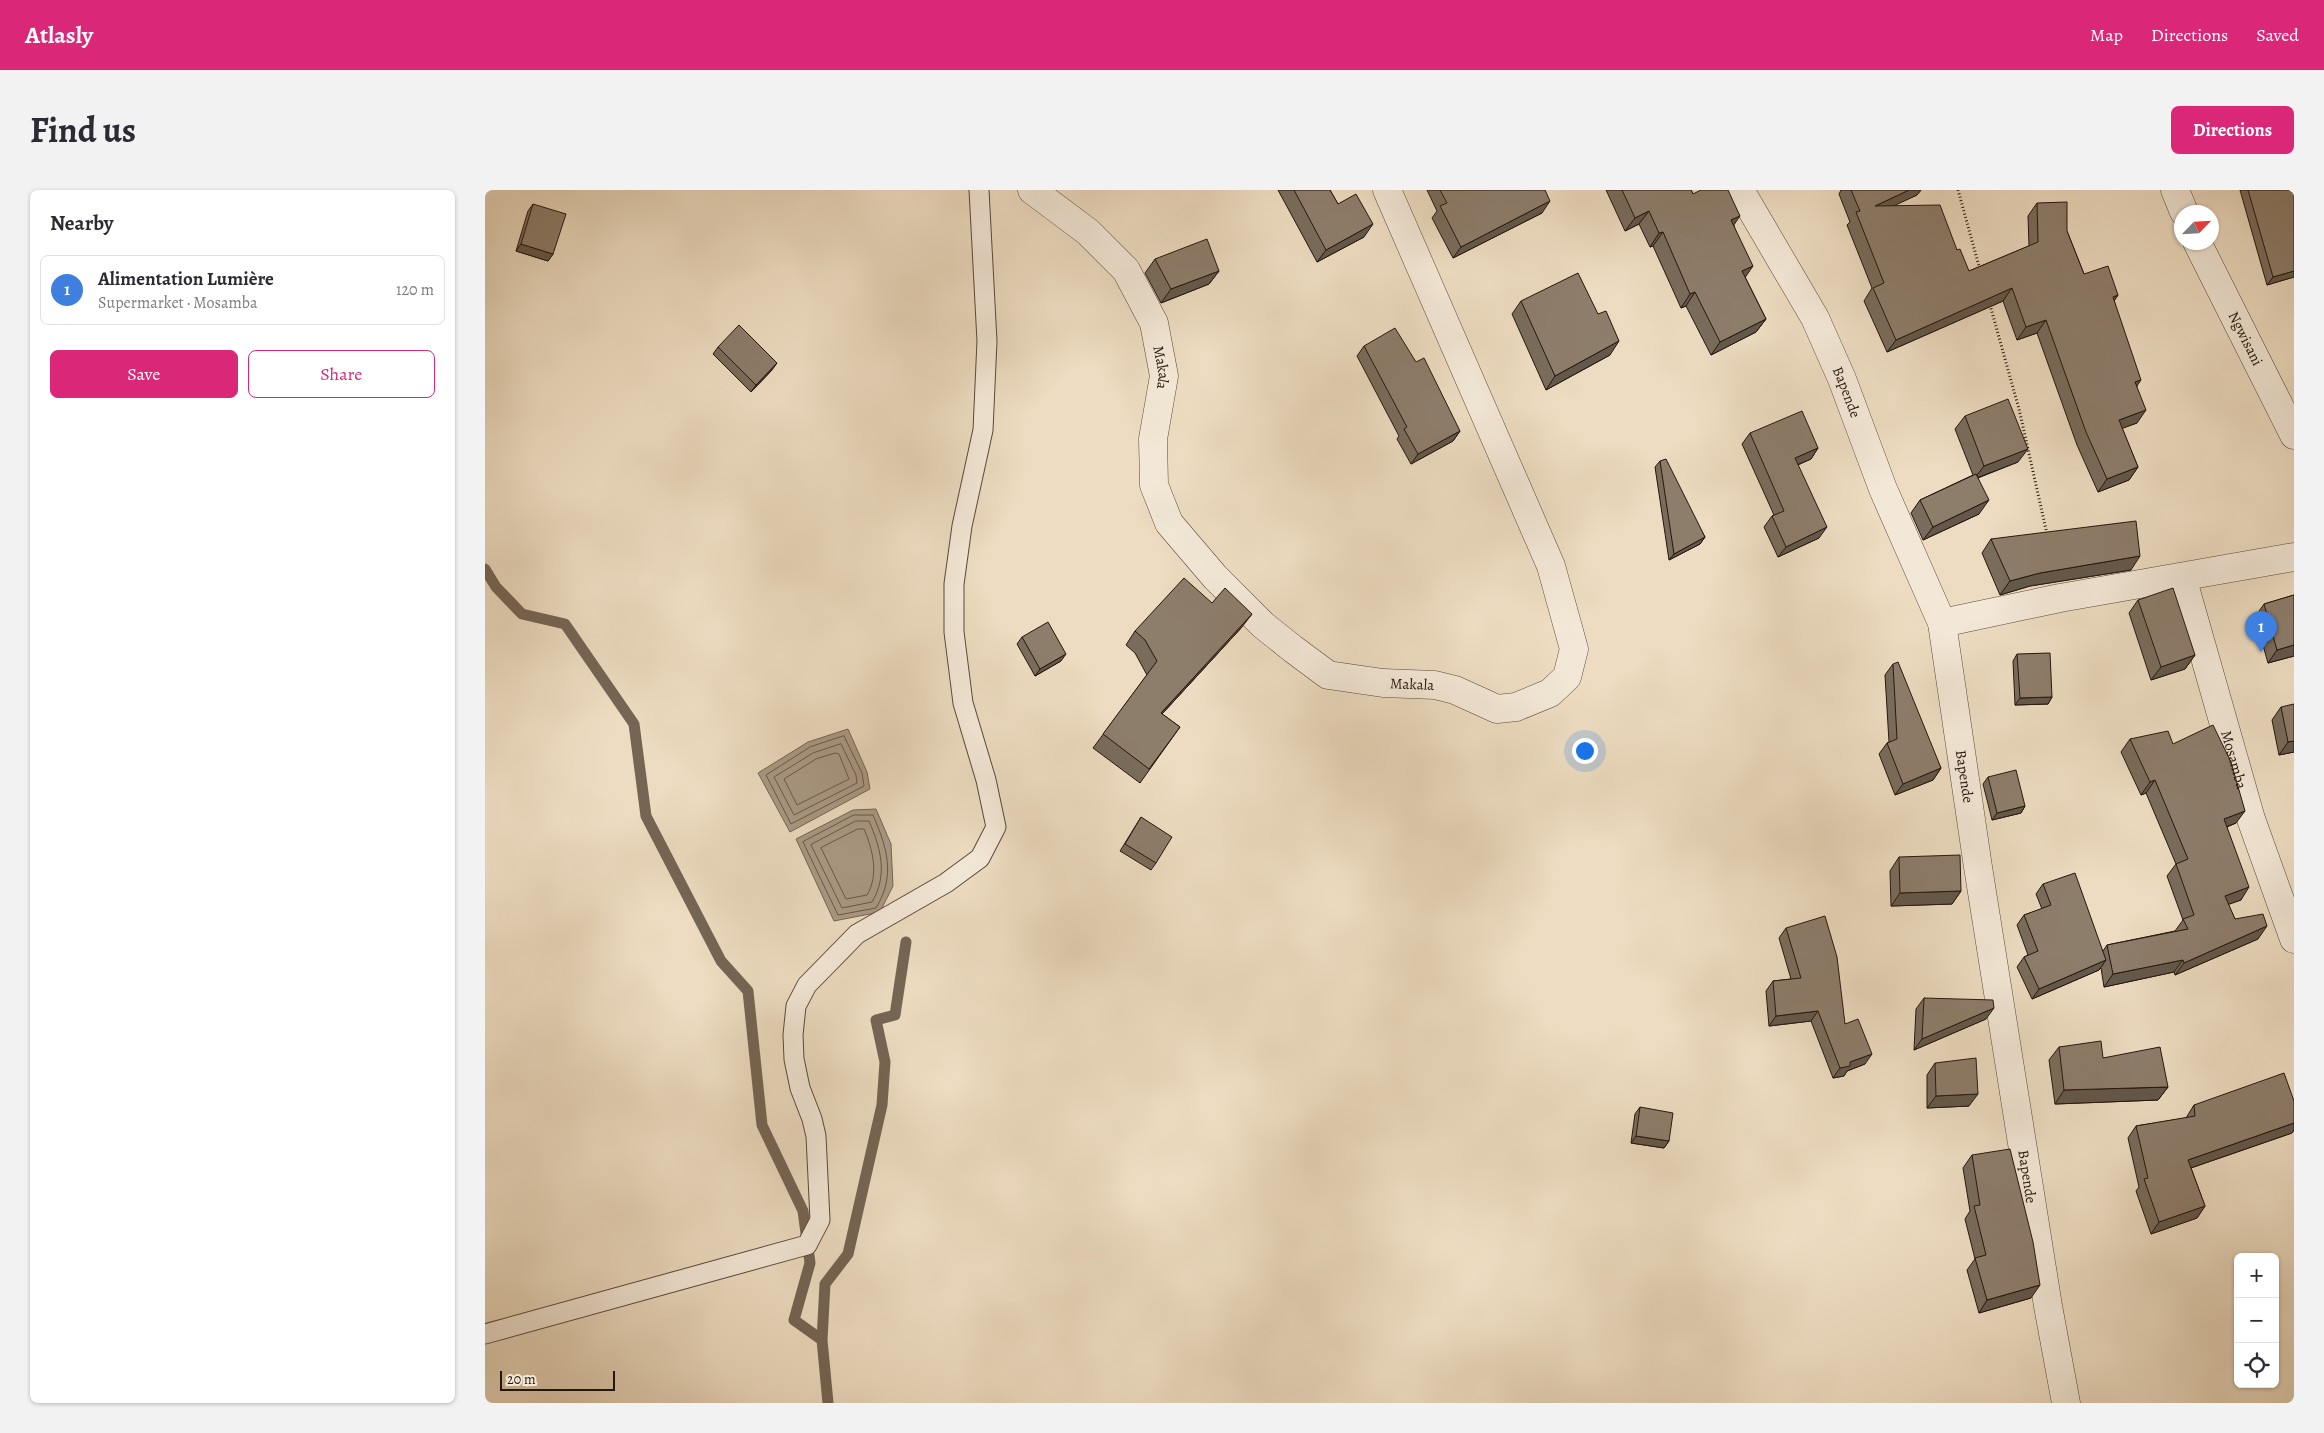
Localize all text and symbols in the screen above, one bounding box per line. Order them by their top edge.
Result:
text: Atlasly [25,19,93,51]
text: Map [2090,23,2123,47]
text: Directions [2151,23,2228,47]
text: Saved [2256,23,2299,47]
text: Find us [30,106,136,154]
button: Directions [2171,106,2294,154]
north arrow [2174,205,2219,250]
text: Nearby [50,209,113,237]
text: Alimentation Lumière [98,266,274,292]
text: 1 [64,279,70,301]
text: 120 m [396,279,434,301]
text: Supermarket · Mosamba [98,292,257,314]
street label: Ngwisani [2223,308,2268,369]
street label: Makala [1148,344,1174,391]
button: Save [50,350,238,398]
button: Share [248,350,435,398]
street label: Bapende [1828,363,1866,421]
pin: 1 [2245,611,2277,652]
street label: Makala [1390,673,1435,695]
street label: Mosamba [2216,728,2252,791]
your location [1572,738,1598,764]
street label: Bapende [1951,748,1978,805]
street label: Bapende [2013,1149,2042,1205]
map controls [2234,1253,2279,1388]
button: + [2234,1253,2279,1298]
button: − [2234,1298,2279,1343]
button: locate [2234,1343,2279,1388]
scale bar [500,1368,615,1391]
text: 20 m [507,1370,536,1389]

